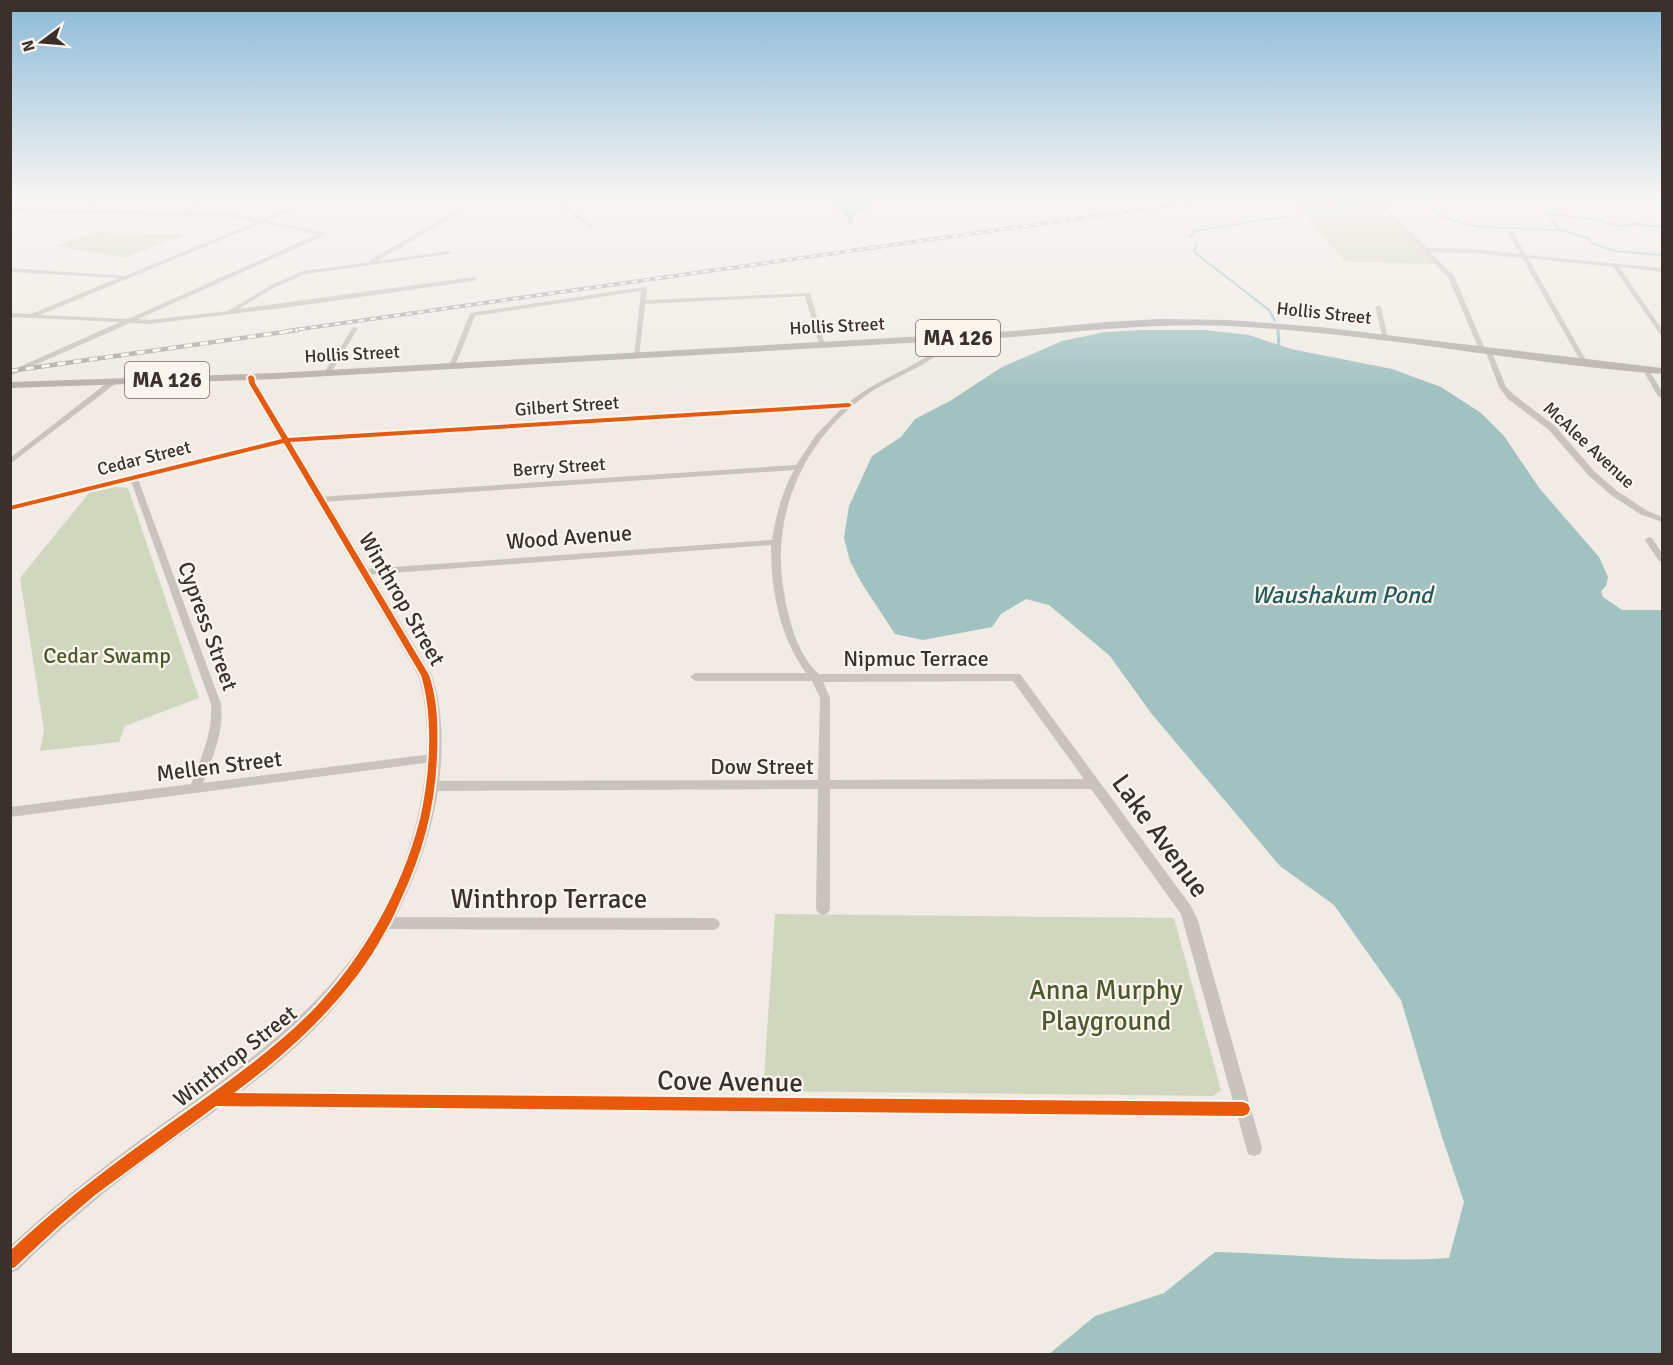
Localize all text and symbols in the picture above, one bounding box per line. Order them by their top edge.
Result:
north arrow [12,12,72,72]
text: N [17,38,40,54]
street label: Hollis Street [1275,297,1373,329]
street label: Hollis Street [789,313,885,339]
road number: MA 126 [916,320,1000,356]
street label: Hollis Street [304,341,400,367]
road number: MA 126 [125,362,209,398]
street label: Gilbert Street [514,391,620,421]
street label: McAlee Avenue [1539,397,1639,493]
street label: Cedar Street [95,436,193,480]
street label: Berry Street [512,453,606,481]
street label: Wood Avenue [505,519,633,555]
street label: Winthrop Street [353,528,451,671]
street label: Cypress Street [172,558,244,694]
water label: Waushakum Pond [1252,580,1436,610]
park label: Cedar Swamp [43,642,171,669]
street label: Nipmuc Terrace [843,645,989,672]
street label: Mellen Street [155,745,284,787]
street label: Dow Street [710,753,814,780]
street label: Lake Avenue [1104,768,1216,904]
street label: Winthrop Terrace [451,883,647,916]
park label: Anna Murphy Playground [1029,974,1183,1038]
street label: Winthrop Street [168,999,302,1113]
street label: Cove Avenue [657,1064,803,1100]

